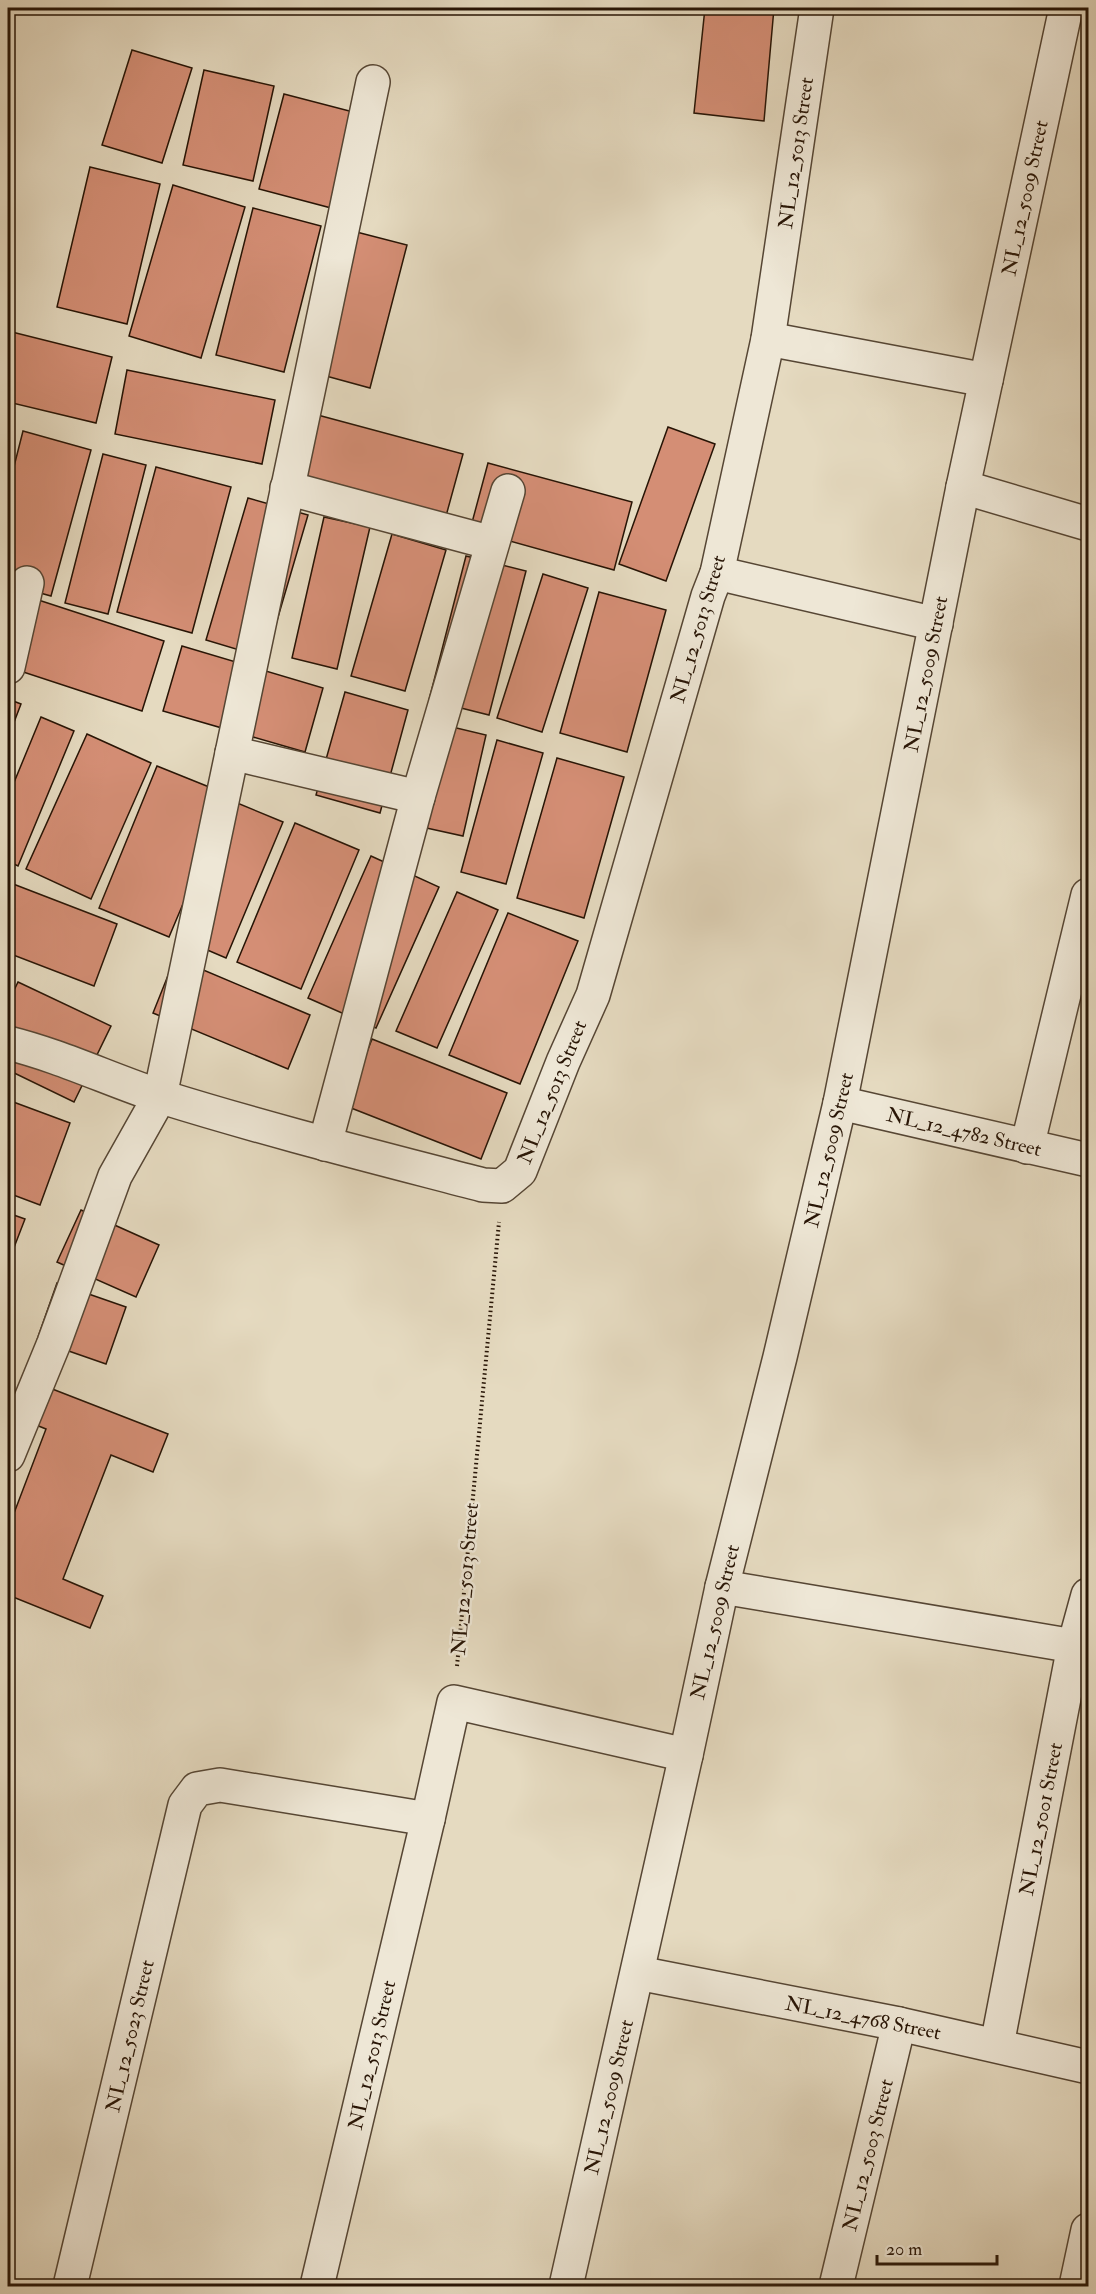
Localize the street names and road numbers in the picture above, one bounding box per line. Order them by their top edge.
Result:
street label: NL_12_5013 Street [773,75,819,230]
street label: NL_12_5009 Street [996,117,1054,278]
street label: NL_12_5013 Street [665,552,731,706]
street label: NL_12_5009 Street [899,593,953,754]
street label: NL_12_5013 Street [512,1016,592,1167]
street label: NL_12_5009 Street [799,1070,859,1230]
street label: NL_12_4782 Street [884,1102,1044,1162]
street label: NL_12_5013 Street [446,1501,484,1656]
street label: NL_12_5009 Street [685,1542,745,1702]
street label: NL_12_5001 Street [1014,1740,1068,1898]
street label: NL_12_5023 Street [100,1957,160,2115]
street label: NL_12_5013 Street [343,1977,401,2132]
street label: NL_12_4768 Street [783,1991,943,2045]
street label: NL_12_5009 Street [579,2017,639,2177]
street label: NL_12_5003 Street [837,2076,899,2234]

